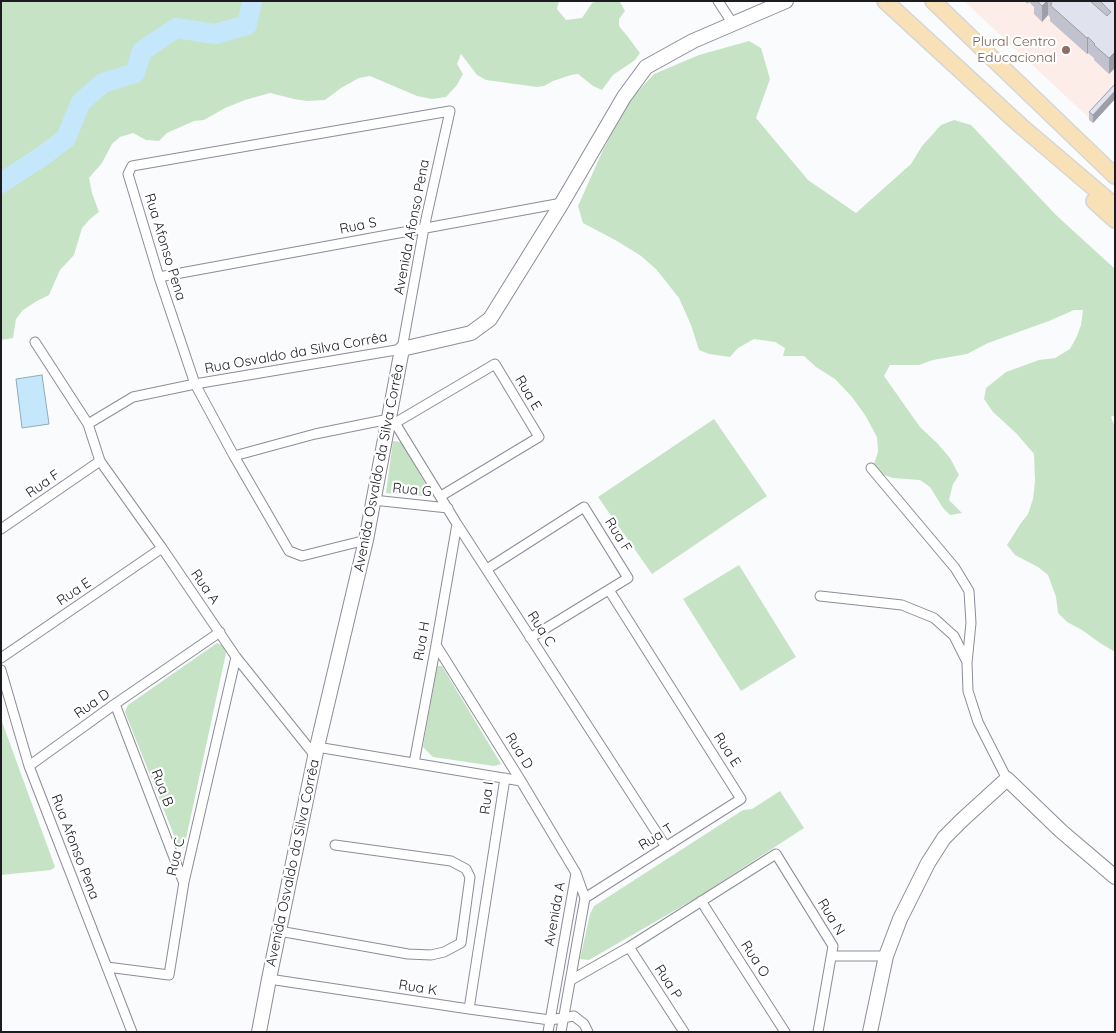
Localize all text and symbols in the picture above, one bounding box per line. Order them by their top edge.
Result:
place label: Plural Centro Educacional [972,34,1056,66]
marker: Plural Centro Educacional [1060,44,1072,56]
street label: Avenida Afonso Pena [391,158,433,296]
street label: Rua Afonso Pena [141,191,189,303]
street label: Rua S [338,214,378,238]
street label: Rua Osvaldo da Silva Corrêa [203,329,389,377]
street label: Avenida Osvaldo da Silva Corrêa [351,363,407,573]
street label: Rua E [511,373,545,413]
street label: Rua F [23,466,63,502]
street label: Rua G [392,480,432,500]
street label: Rua F [601,515,635,555]
street label: Rua A [187,566,223,608]
street label: Rua E [54,575,94,609]
street label: Rua C [523,608,559,650]
street label: Rua H [410,620,434,662]
street label: Rua D [71,686,113,722]
street label: Rua D [501,730,537,772]
street label: Rua E [710,730,744,770]
street label: Avenida Osvaldo da Silva Corrêa [263,758,323,968]
street label: Rua B [147,767,177,809]
street label: Rua I [477,781,497,815]
street label: Rua Afonso Pena [47,792,103,902]
street label: Rua T [635,820,677,854]
street label: Rua C [163,836,189,878]
street label: Avenida A [541,881,569,947]
street label: Rua N [814,896,848,938]
street label: Rua O [737,938,773,980]
street label: Rua P [651,962,685,1002]
street label: Rua K [397,977,439,999]

